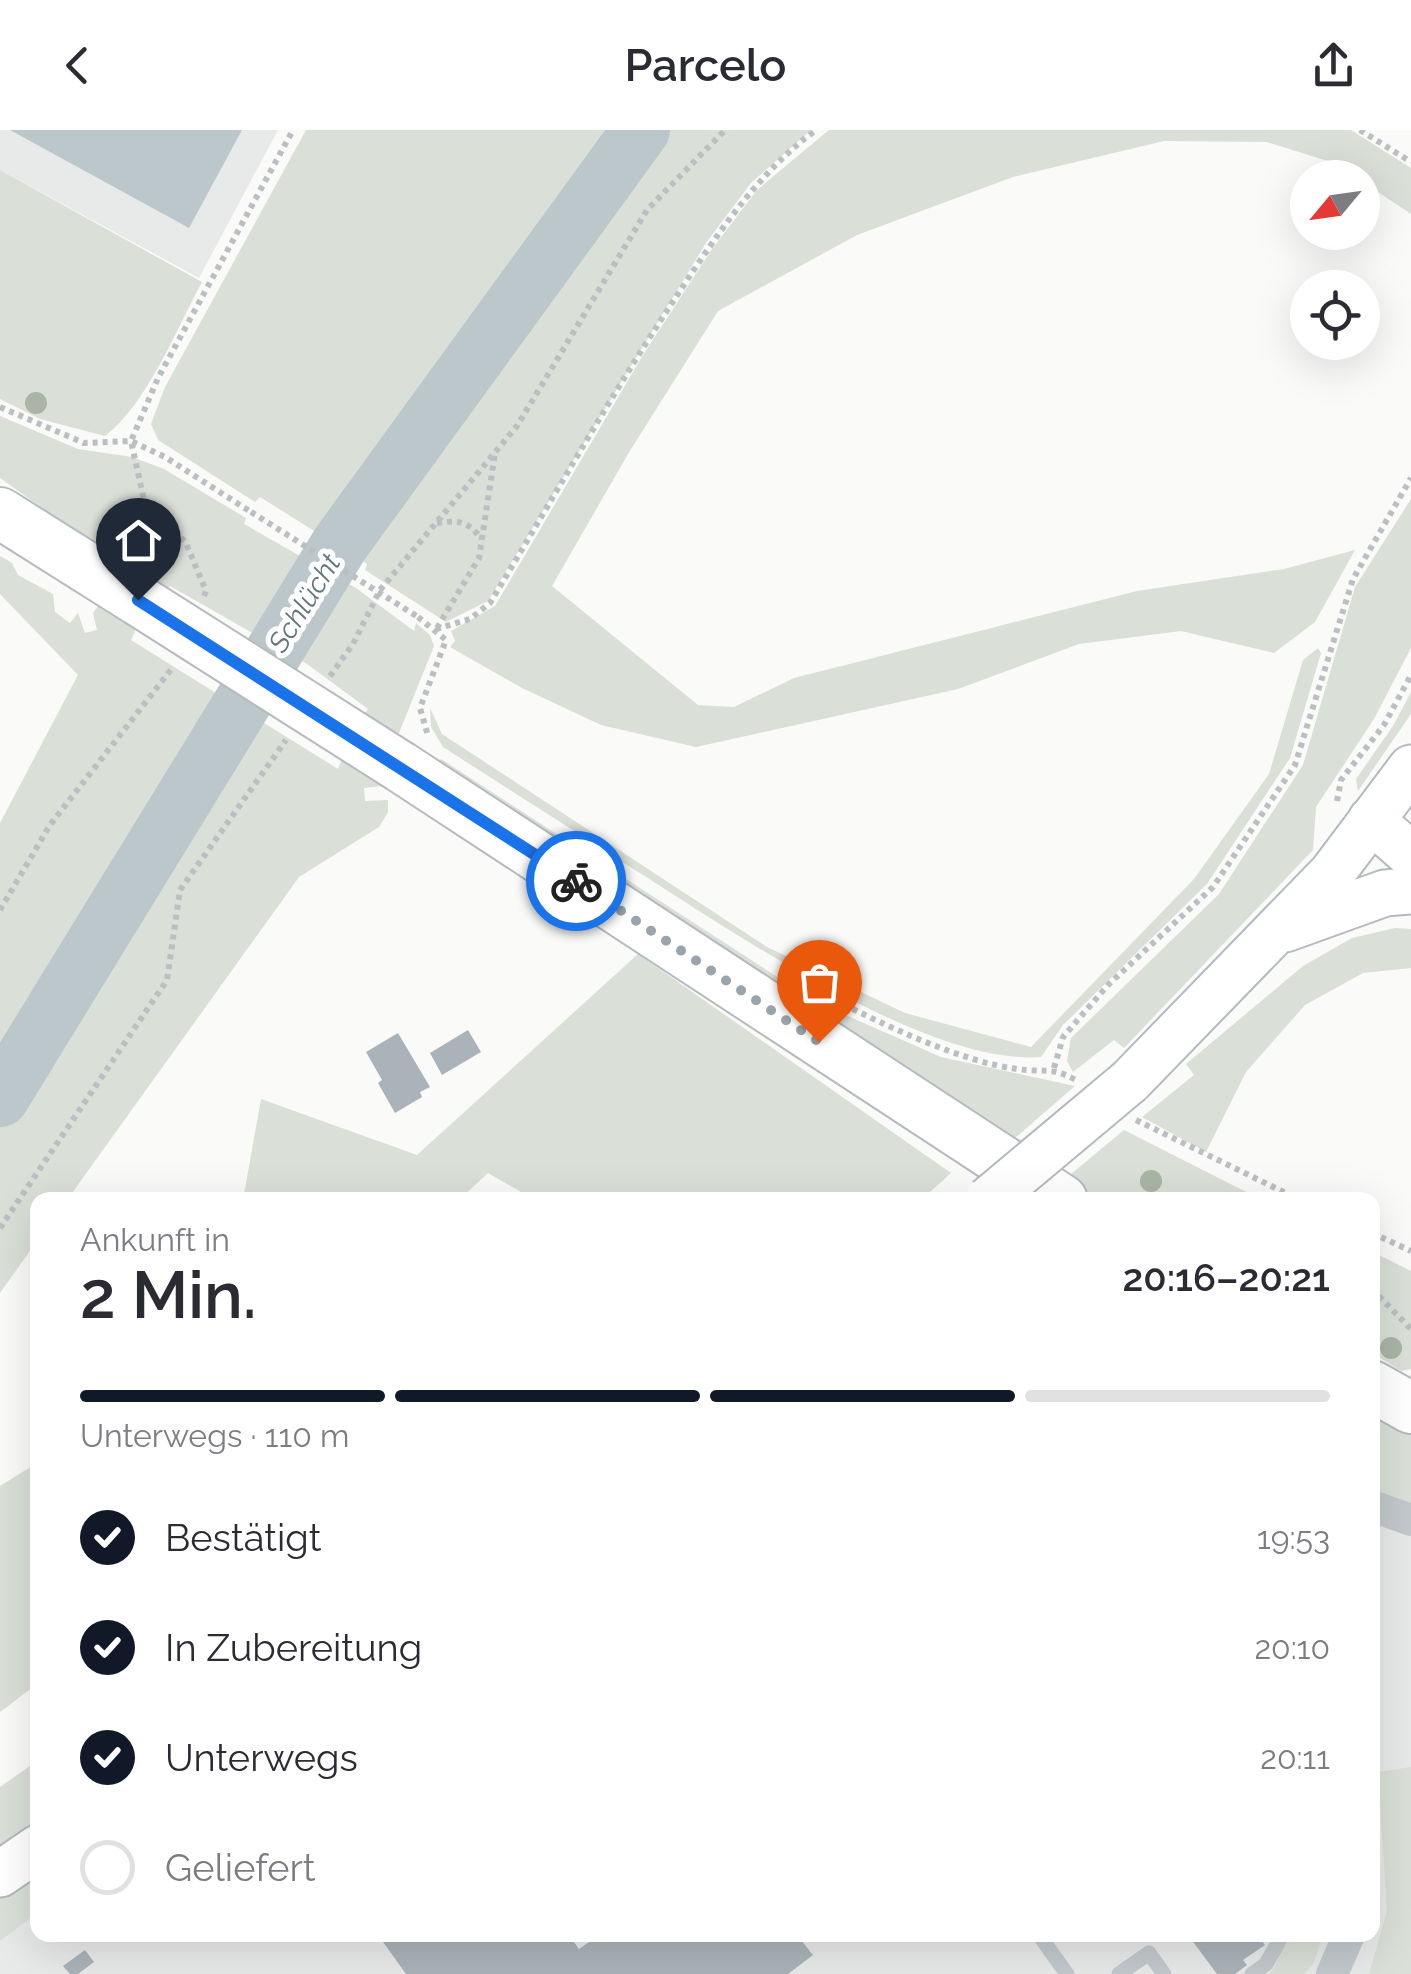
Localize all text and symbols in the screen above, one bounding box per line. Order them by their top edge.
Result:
icon: back [50,38,105,93]
icon: share [1306,38,1361,93]
text: Parcelo [625,39,786,92]
north arrow [1290,160,1380,250]
map controls [1290,160,1380,360]
button: locate [1290,270,1380,360]
pin [96,498,181,601]
icon: home [111,513,166,568]
water label: Schlücht [261,547,348,659]
courier [526,831,626,931]
icon: bike [549,854,604,909]
pin [777,940,862,1043]
icon: bag [792,955,847,1010]
text: Ankunft in [80,1221,230,1258]
text: 20:16–20:21 [1122,1255,1330,1300]
text: 2 Min. [80,1257,257,1333]
text: Unterwegs · 110 m [80,1417,349,1454]
icon: check [80,1510,135,1565]
text: Bestätigt [165,1515,322,1560]
text: 19:53 [1257,1519,1330,1556]
icon: check [80,1620,135,1675]
text: In Zubereitung [165,1625,422,1670]
text: 20:10 [1254,1629,1330,1666]
icon: check [80,1730,135,1785]
text: Unterwegs [165,1735,358,1780]
text: 20:11 [1260,1739,1330,1776]
text: Geliefert [165,1845,316,1890]

